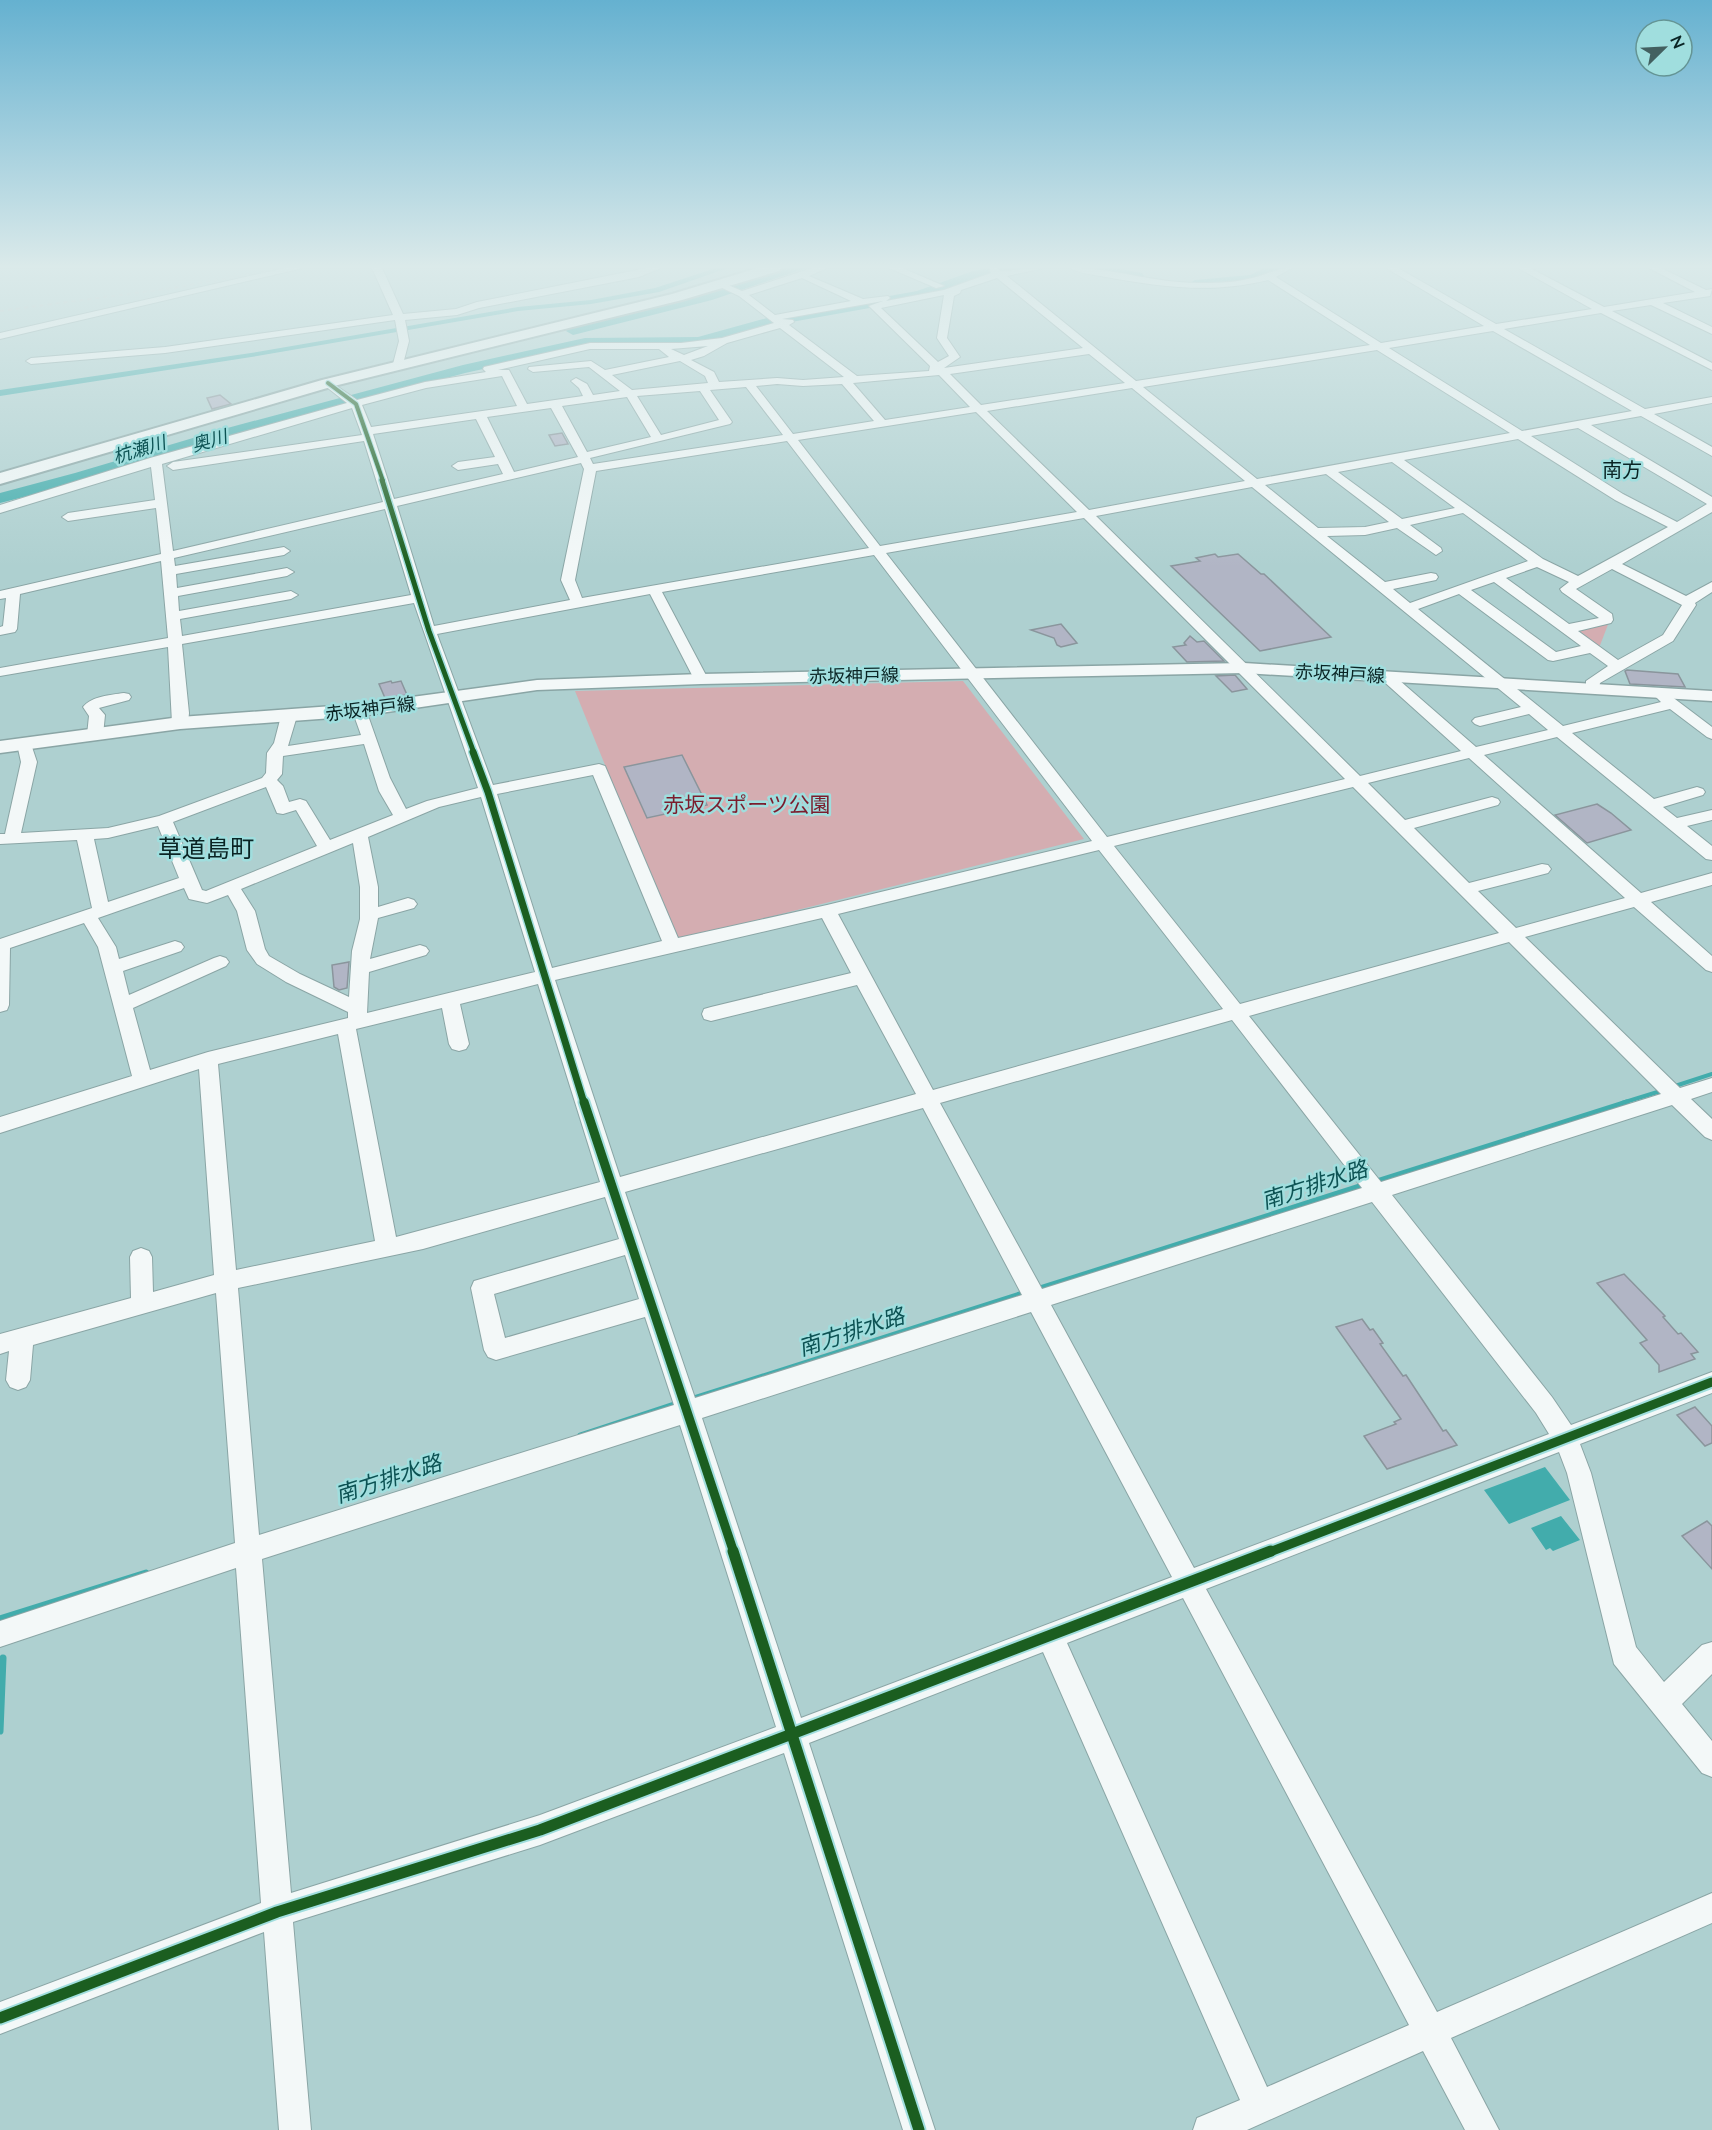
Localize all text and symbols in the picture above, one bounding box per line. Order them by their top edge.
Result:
north arrow [1634,18,1694,78]
text: N [1667,32,1689,51]
water label: 奥川 [189,424,231,456]
water label: 杭瀬川 [110,430,170,467]
district label: 南方 [1602,457,1642,481]
street label: 赤坂神戸線 [1294,660,1386,686]
street label: 赤坂神戸線 [809,663,899,687]
street label: 赤坂神戸線 [324,692,416,724]
park label: 赤坂スポーツ公園 [663,791,831,816]
district label: 草道島町 [158,833,254,862]
water label: 南方排水路 [1258,1154,1372,1214]
water label: 南方排水路 [795,1301,909,1361]
water label: 南方排水路 [332,1448,446,1508]

